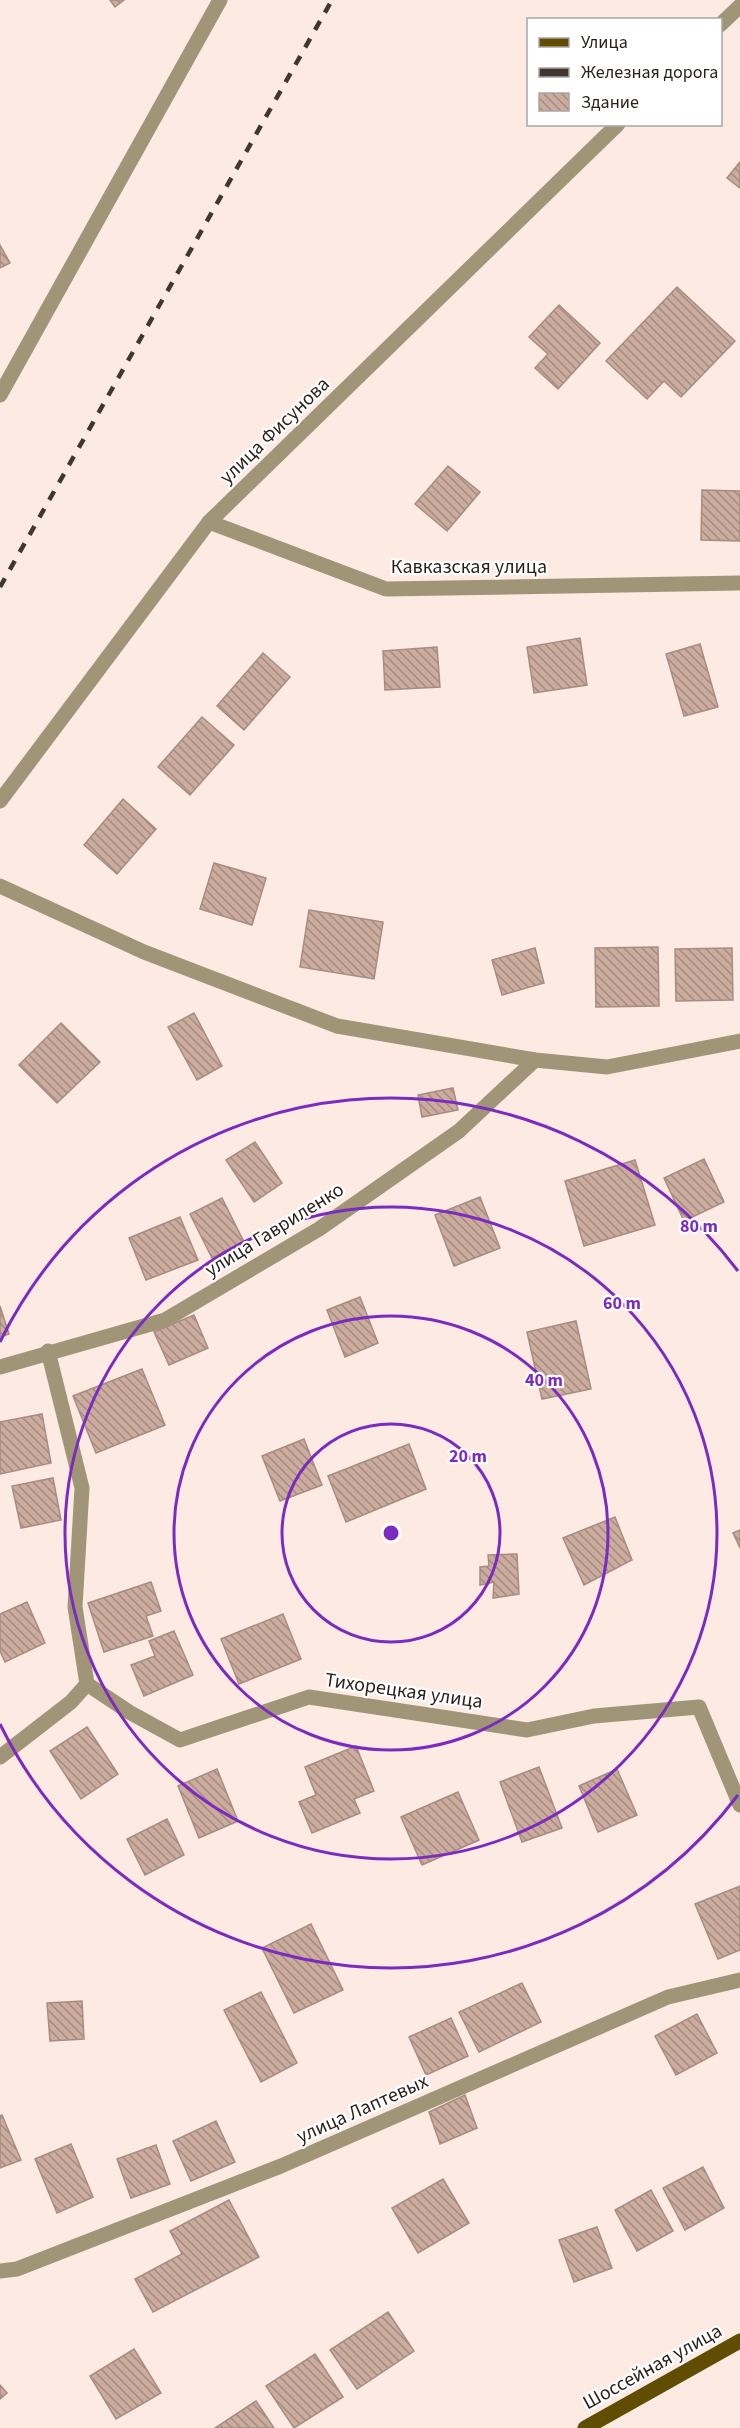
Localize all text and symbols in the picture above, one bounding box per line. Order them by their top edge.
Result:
legend [527,18,722,126]
text: Улица [581,30,628,55]
text: Железная дорога [581,60,718,85]
text: Здание [581,90,639,115]
street label: улица Фисунова [213,371,336,491]
street label: Кавказская улица [391,553,547,581]
street label: улица Гавриленко [200,1176,350,1284]
text: 80 m [680,1214,718,1239]
text: 60 m [603,1291,641,1316]
text: 40 m [525,1368,563,1393]
text: 20 m [449,1444,487,1469]
centre of rings [381,1523,401,1543]
street label: Тихорецкая улица [323,1666,485,1716]
street label: улица Лаптевых [292,2067,433,2150]
street label: Шоссейная улица [578,2317,727,2417]

